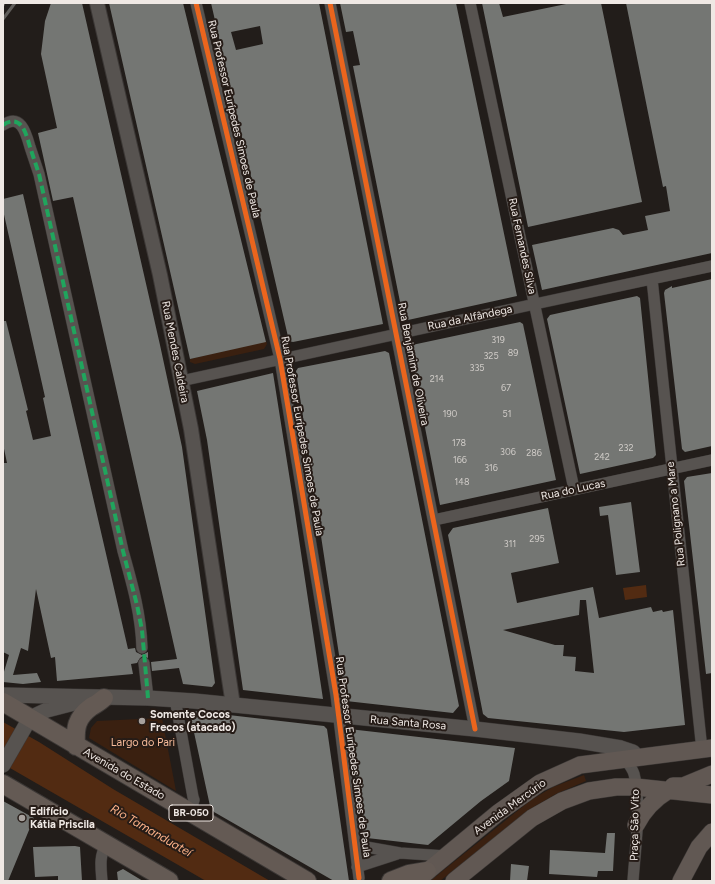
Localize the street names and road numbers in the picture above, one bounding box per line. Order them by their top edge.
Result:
street label: Rua Professor Eurípedes Simoes de Paula [205,19,263,219]
street label: Rua Fernandes Silva [505,197,539,295]
street label: Rua Mendes Caldeira [159,300,191,404]
street label: Rua Benjamim de Oliveira [395,301,431,427]
street label: Rua da Alfândega [426,303,514,333]
street label: Rua Professor Eurípedes Simoes de Paula [278,335,326,537]
street label: Rua Polignano a Mare [664,461,688,567]
street label: Rua do Lucas [540,477,606,503]
street label: Rua Professor Eurípedes Simoes de Paula [332,656,374,858]
street label: Rua Santa Rosa [369,713,447,733]
street label: Avenida do Estado [81,745,167,803]
street label: Avenida Mercúrio [471,776,549,838]
street label: Praça São Vito [628,789,642,861]
road number: BR-050 [169,805,213,821]

